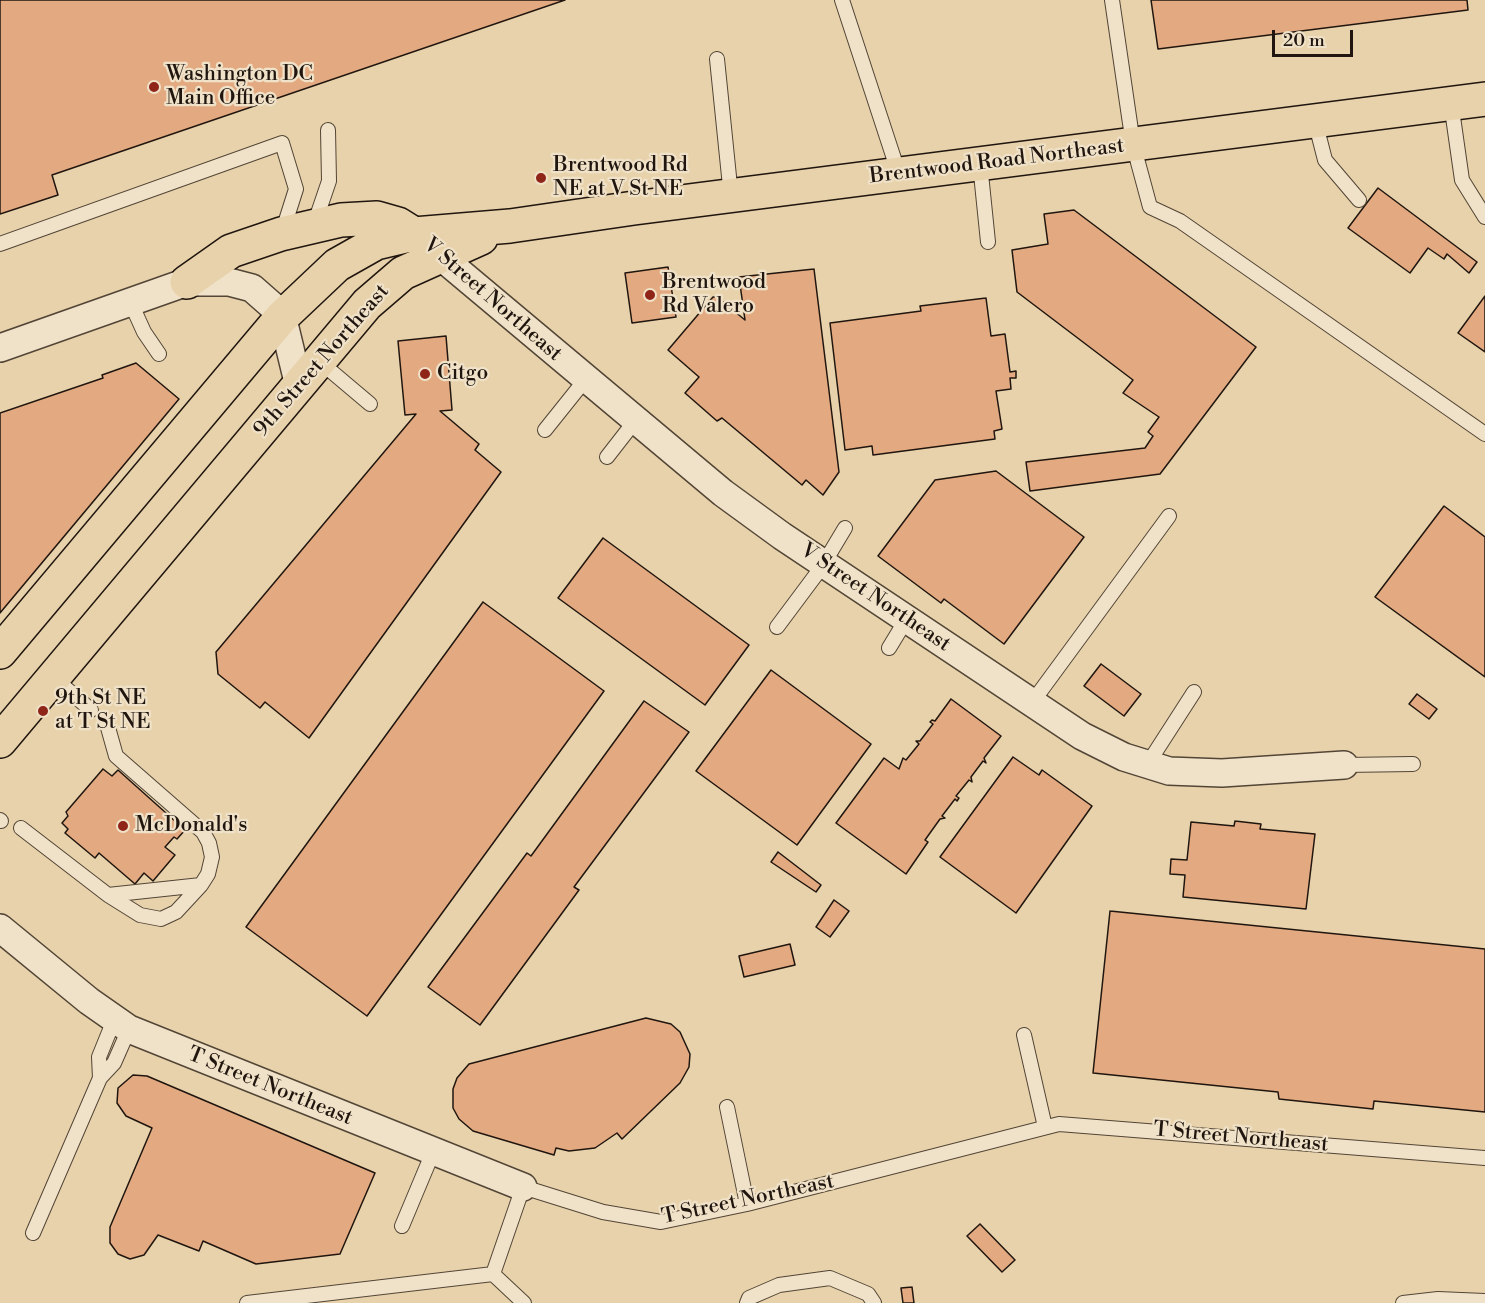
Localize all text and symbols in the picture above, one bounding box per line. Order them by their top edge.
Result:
scale bar [1275,18,1356,56]
text: 20 m [1283,29,1325,52]
place label: Washington DC Main Office [166,62,313,112]
marker: Washington DC Main Office [147,80,161,94]
street label: Brentwood Road Northeast [868,134,1126,190]
place label: Brentwood Rd NE at V St NE [553,153,688,203]
marker: Brentwood Rd NE at V St NE [534,171,548,185]
street label: V Street Northeast [417,233,567,367]
place label: Brentwood Rd Valero [662,270,766,320]
street label: 9th Street Northeast [249,280,395,442]
marker: Brentwood Rd Valero [643,288,657,302]
place label: Citgo [437,361,488,387]
marker: Citgo [418,367,432,381]
street label: V Street Northeast [795,538,955,658]
place label: 9th St NE at T St NE [55,686,150,736]
marker: 9th St NE at T St NE [36,704,50,718]
place label: McDonald's [135,813,247,839]
marker: McDonald's [116,819,130,833]
street label: T Street Northeast [184,1042,356,1132]
street label: T Street Northeast [1152,1118,1330,1158]
street label: T Street Northeast [660,1169,836,1231]

